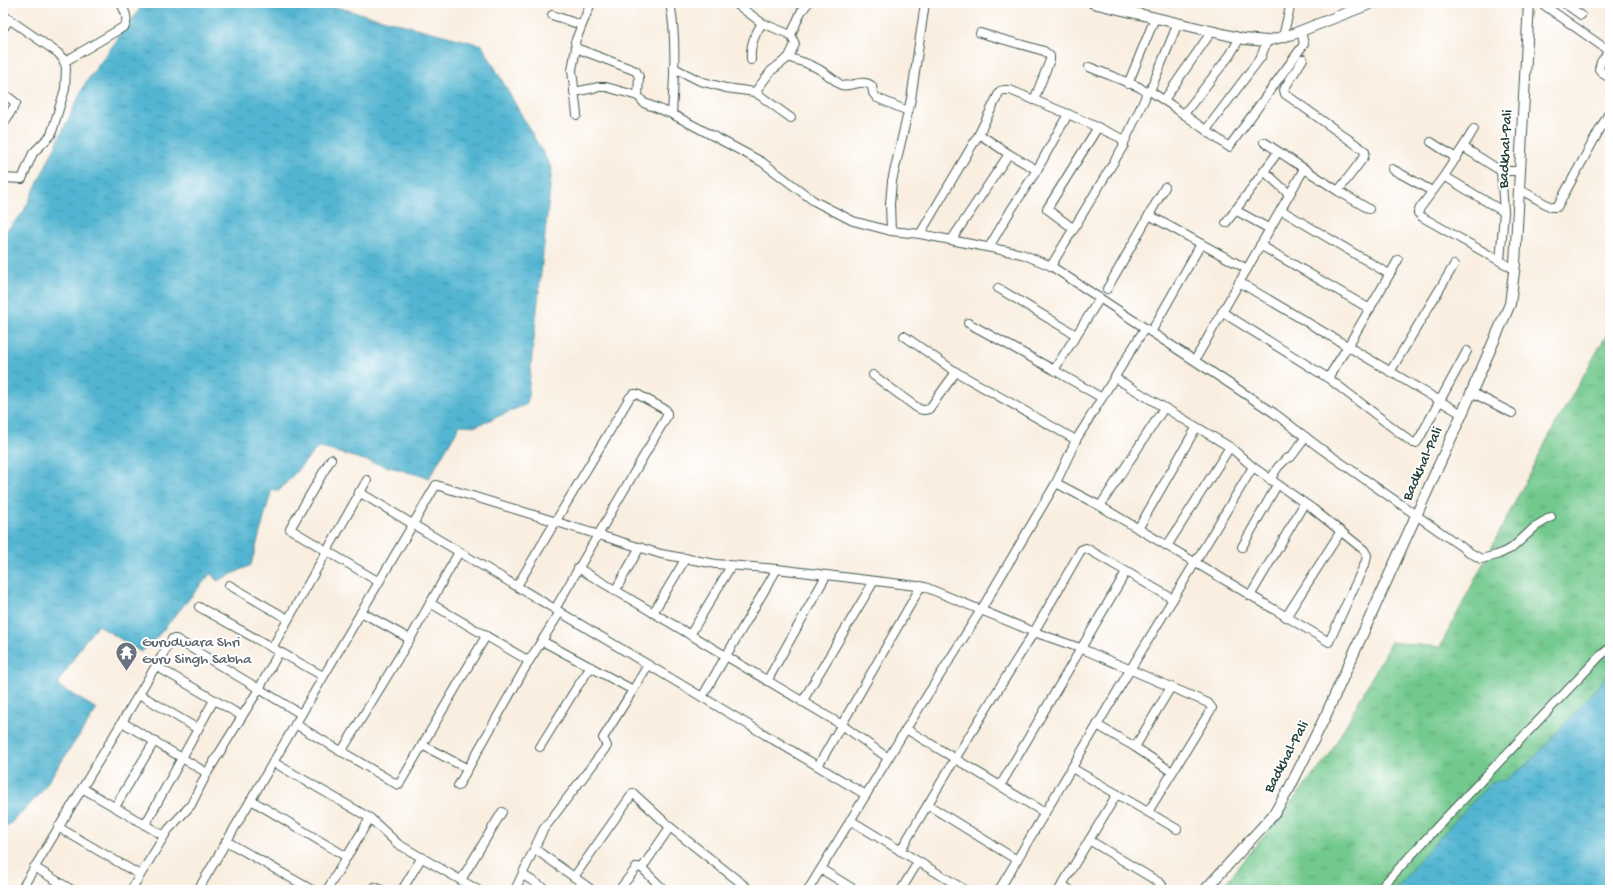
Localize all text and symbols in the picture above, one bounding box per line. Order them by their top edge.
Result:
street label: Badkhal-Pali [1495,109,1517,190]
street label: Badkhal-Pali [1398,424,1447,505]
place label: Gurudwara Shri Guru Singh Sabha [142,634,252,669]
temple icon: Gurudwara Shri Guru Singh Sabha [113,639,139,672]
street label: Badkhal-Pali [1260,718,1313,797]

